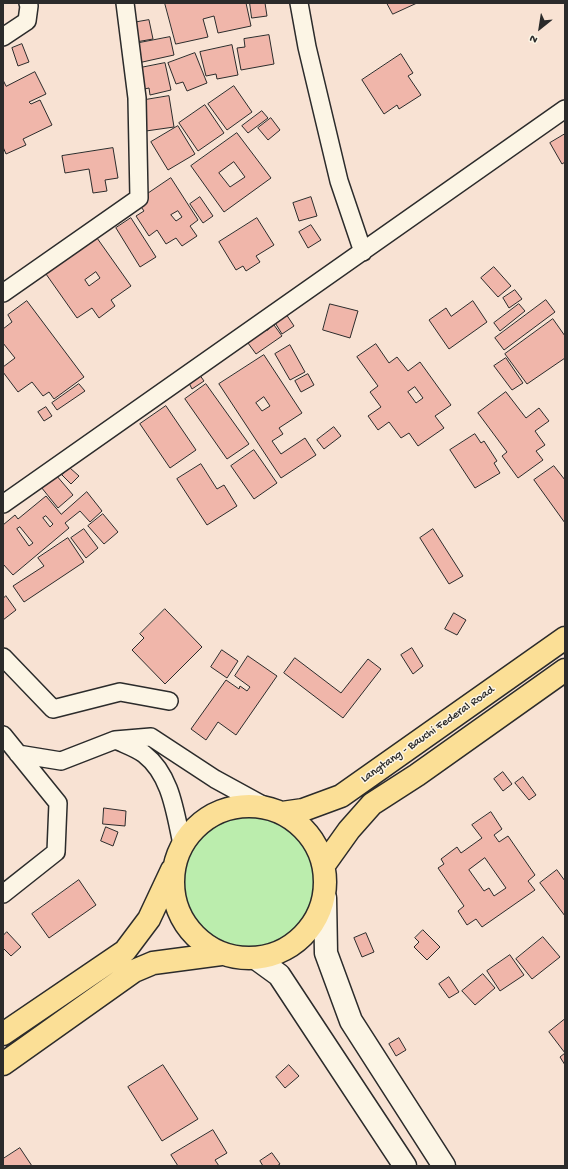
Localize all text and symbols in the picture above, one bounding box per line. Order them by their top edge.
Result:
north arrow [520,8,560,48]
text: N [528,31,540,45]
street label: Langtang - Bauchi Federal Road [358,683,498,787]

